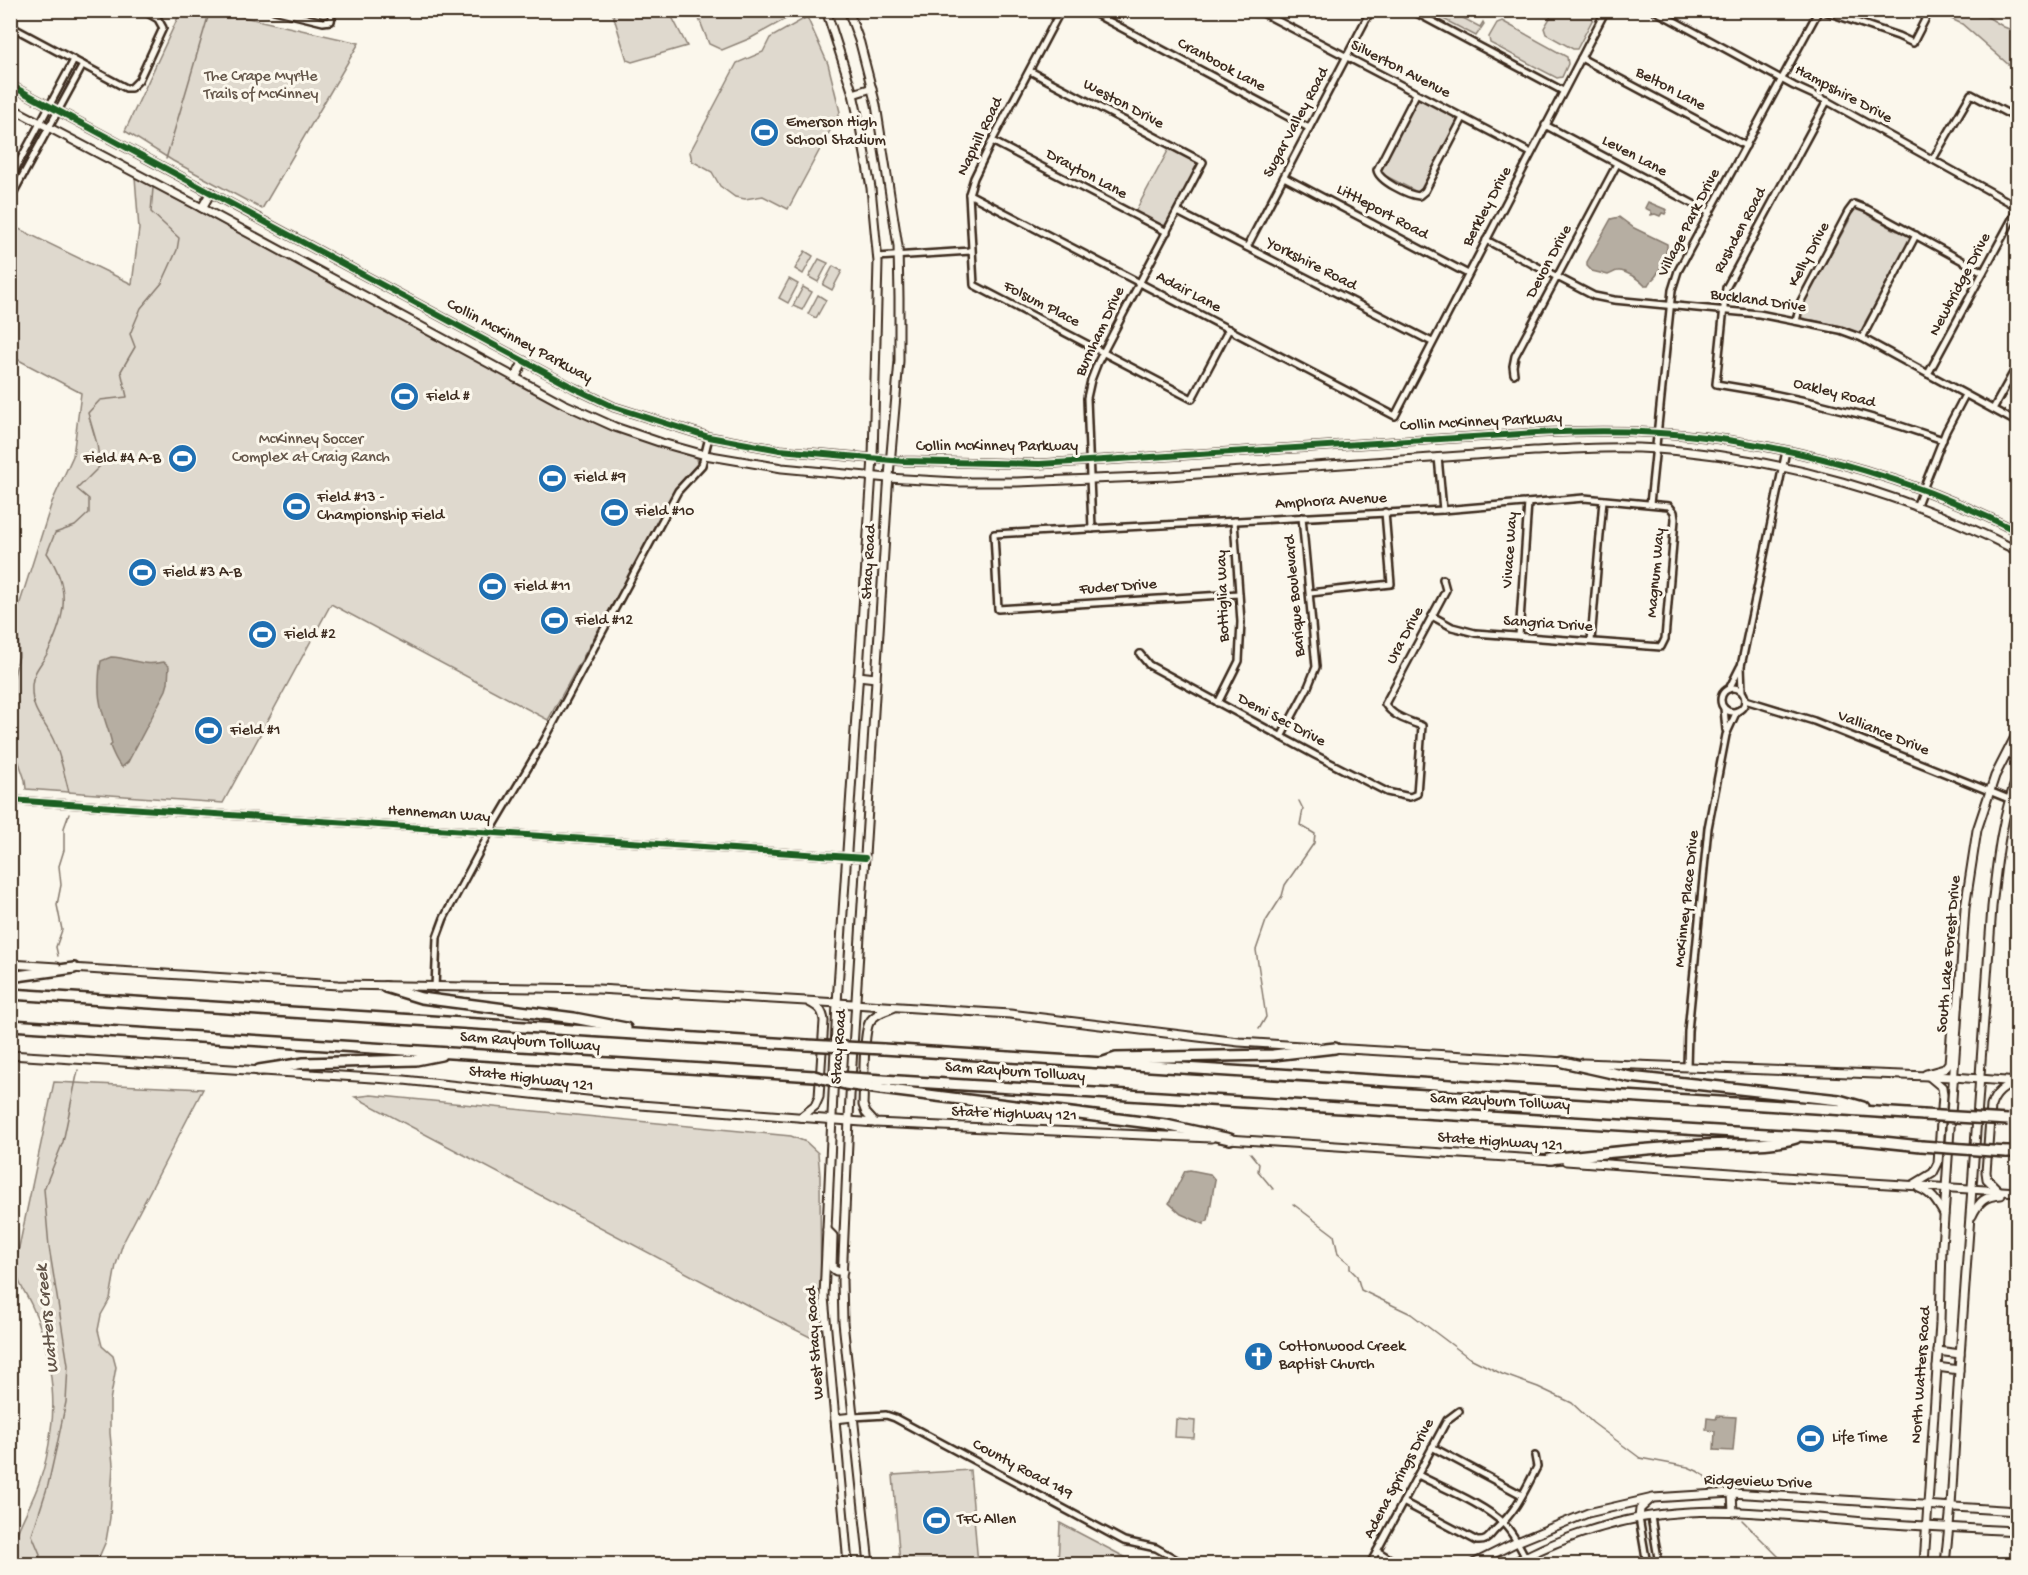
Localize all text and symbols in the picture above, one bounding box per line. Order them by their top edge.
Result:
street label: Cranbook Lane [1174,35,1269,98]
street label: Silverton Avenue [1347,37,1454,104]
street label: Hampshire Drive [1791,61,1896,129]
street label: Sugar Valley Road [1260,63,1335,181]
street label: Belton Lane [1631,63,1709,117]
park label: The Crape Myrtle Trails of McKinney [203,68,318,105]
street label: Weston Drive [1079,76,1167,135]
street label: Naphill Road [954,93,1009,179]
place label: Emerson High School Stadium [786,114,887,151]
sports icon: Emerson High School Stadium [749,116,781,148]
street label: Leven Lane [1598,132,1671,183]
street label: Drayton Lane [1041,145,1131,205]
street label: Berkley Drive [1459,163,1517,251]
street label: Village Park Drive [1654,165,1726,281]
street label: Littleport Road [1333,181,1433,246]
street label: Rushden Road [1710,183,1772,277]
street label: Kelly Drive [1785,219,1835,291]
street label: Devon Drive [1522,221,1578,303]
street label: Newbridge Drive [1926,230,1997,340]
street label: Yorkshire Road [1261,233,1361,297]
street label: Adair Lane [1152,268,1225,318]
street label: Folsum Place [999,277,1083,333]
street label: Burnham Drive [1072,284,1130,381]
street label: Buckland Drive [1708,286,1808,318]
street label: Collin McKinney Parkway [443,295,595,389]
street label: Oakley Road [1791,375,1879,414]
sports icon: Field # [389,381,421,413]
place label: Field # [425,388,471,407]
street label: Collin McKinney Parkway [1399,409,1563,437]
park label: McKinney Soccer Complex at Craig Ranch [232,431,390,468]
street label: Collin McKinney Parkway [916,438,1078,457]
sports icon: Field #4 A-B [166,443,198,475]
place label: Field #4 A-B [82,450,162,469]
sports icon: Field #9 [537,462,569,494]
place label: Field #9 [573,469,626,488]
place label: Field #13 - Championship Field [316,489,446,526]
street label: Amphora Avenue [1275,490,1388,514]
sports icon: Field #13 - Championship Field [280,491,312,523]
sports icon: Field #10 [598,496,630,528]
place label: Field #10 [634,503,694,522]
street label: Vivace Way [1499,511,1523,590]
street label: Stacy Road [859,522,882,600]
street label: Magnum Way [1644,527,1670,619]
street label: Barique Boulevard [1281,533,1311,659]
street label: Bottiglia Way [1213,550,1235,643]
sports icon: Field #3 A-B [126,557,158,589]
place label: Field #3 A-B [162,564,242,583]
sports icon: Field #11 [477,571,509,603]
street label: Fuder Drive [1078,576,1158,600]
place label: Field #11 [513,578,571,597]
street label: Ura Drive [1383,603,1429,668]
sports icon: Field #12 [538,605,570,637]
place label: Field #12 [574,612,633,631]
street label: Sangria Drive [1503,612,1594,638]
sports icon: Field #2 [247,619,279,651]
place label: Field #2 [283,626,336,645]
street label: Demi Sec Drive [1233,689,1329,753]
street label: Valliance Drive [1833,707,1932,761]
sports icon: Field #1 [193,715,225,747]
place label: Field #1 [229,722,280,741]
street label: Henneman Way [387,802,491,828]
street label: McKinney Place Drive [1671,829,1705,968]
street label: South Lake Forest Drive [1934,874,1966,1033]
street label: Stacy Road [828,1007,852,1085]
street label: Sam Rayburn Tollway [459,1029,601,1057]
street label: Sam Rayburn Tollway [944,1059,1086,1087]
street label: State Highway 121 [468,1063,594,1097]
street label: Sam Rayburn Tollway [1429,1090,1571,1116]
street label: State Highway 121 [951,1103,1077,1127]
street label: State Highway 121 [1437,1129,1563,1157]
water label: Watters Creek [32,1262,64,1374]
street label: West Stacy Road [802,1284,829,1400]
street label: North Watters Road [1908,1304,1936,1444]
place label: Cottonwood Creek Baptist Church [1278,1338,1407,1375]
church icon: Cottonwood Creek Baptist Church [1242,1340,1274,1372]
street label: Adena Springs Drive [1360,1415,1440,1542]
sports icon: Life Time [1795,1422,1827,1454]
place label: Life Time [1832,1429,1888,1448]
street label: County Road 149 [969,1436,1075,1504]
street label: Ridgeview Drive [1703,1472,1813,1494]
sports icon: TFC Allen [920,1504,952,1536]
place label: TFC Allen [956,1511,1017,1530]

